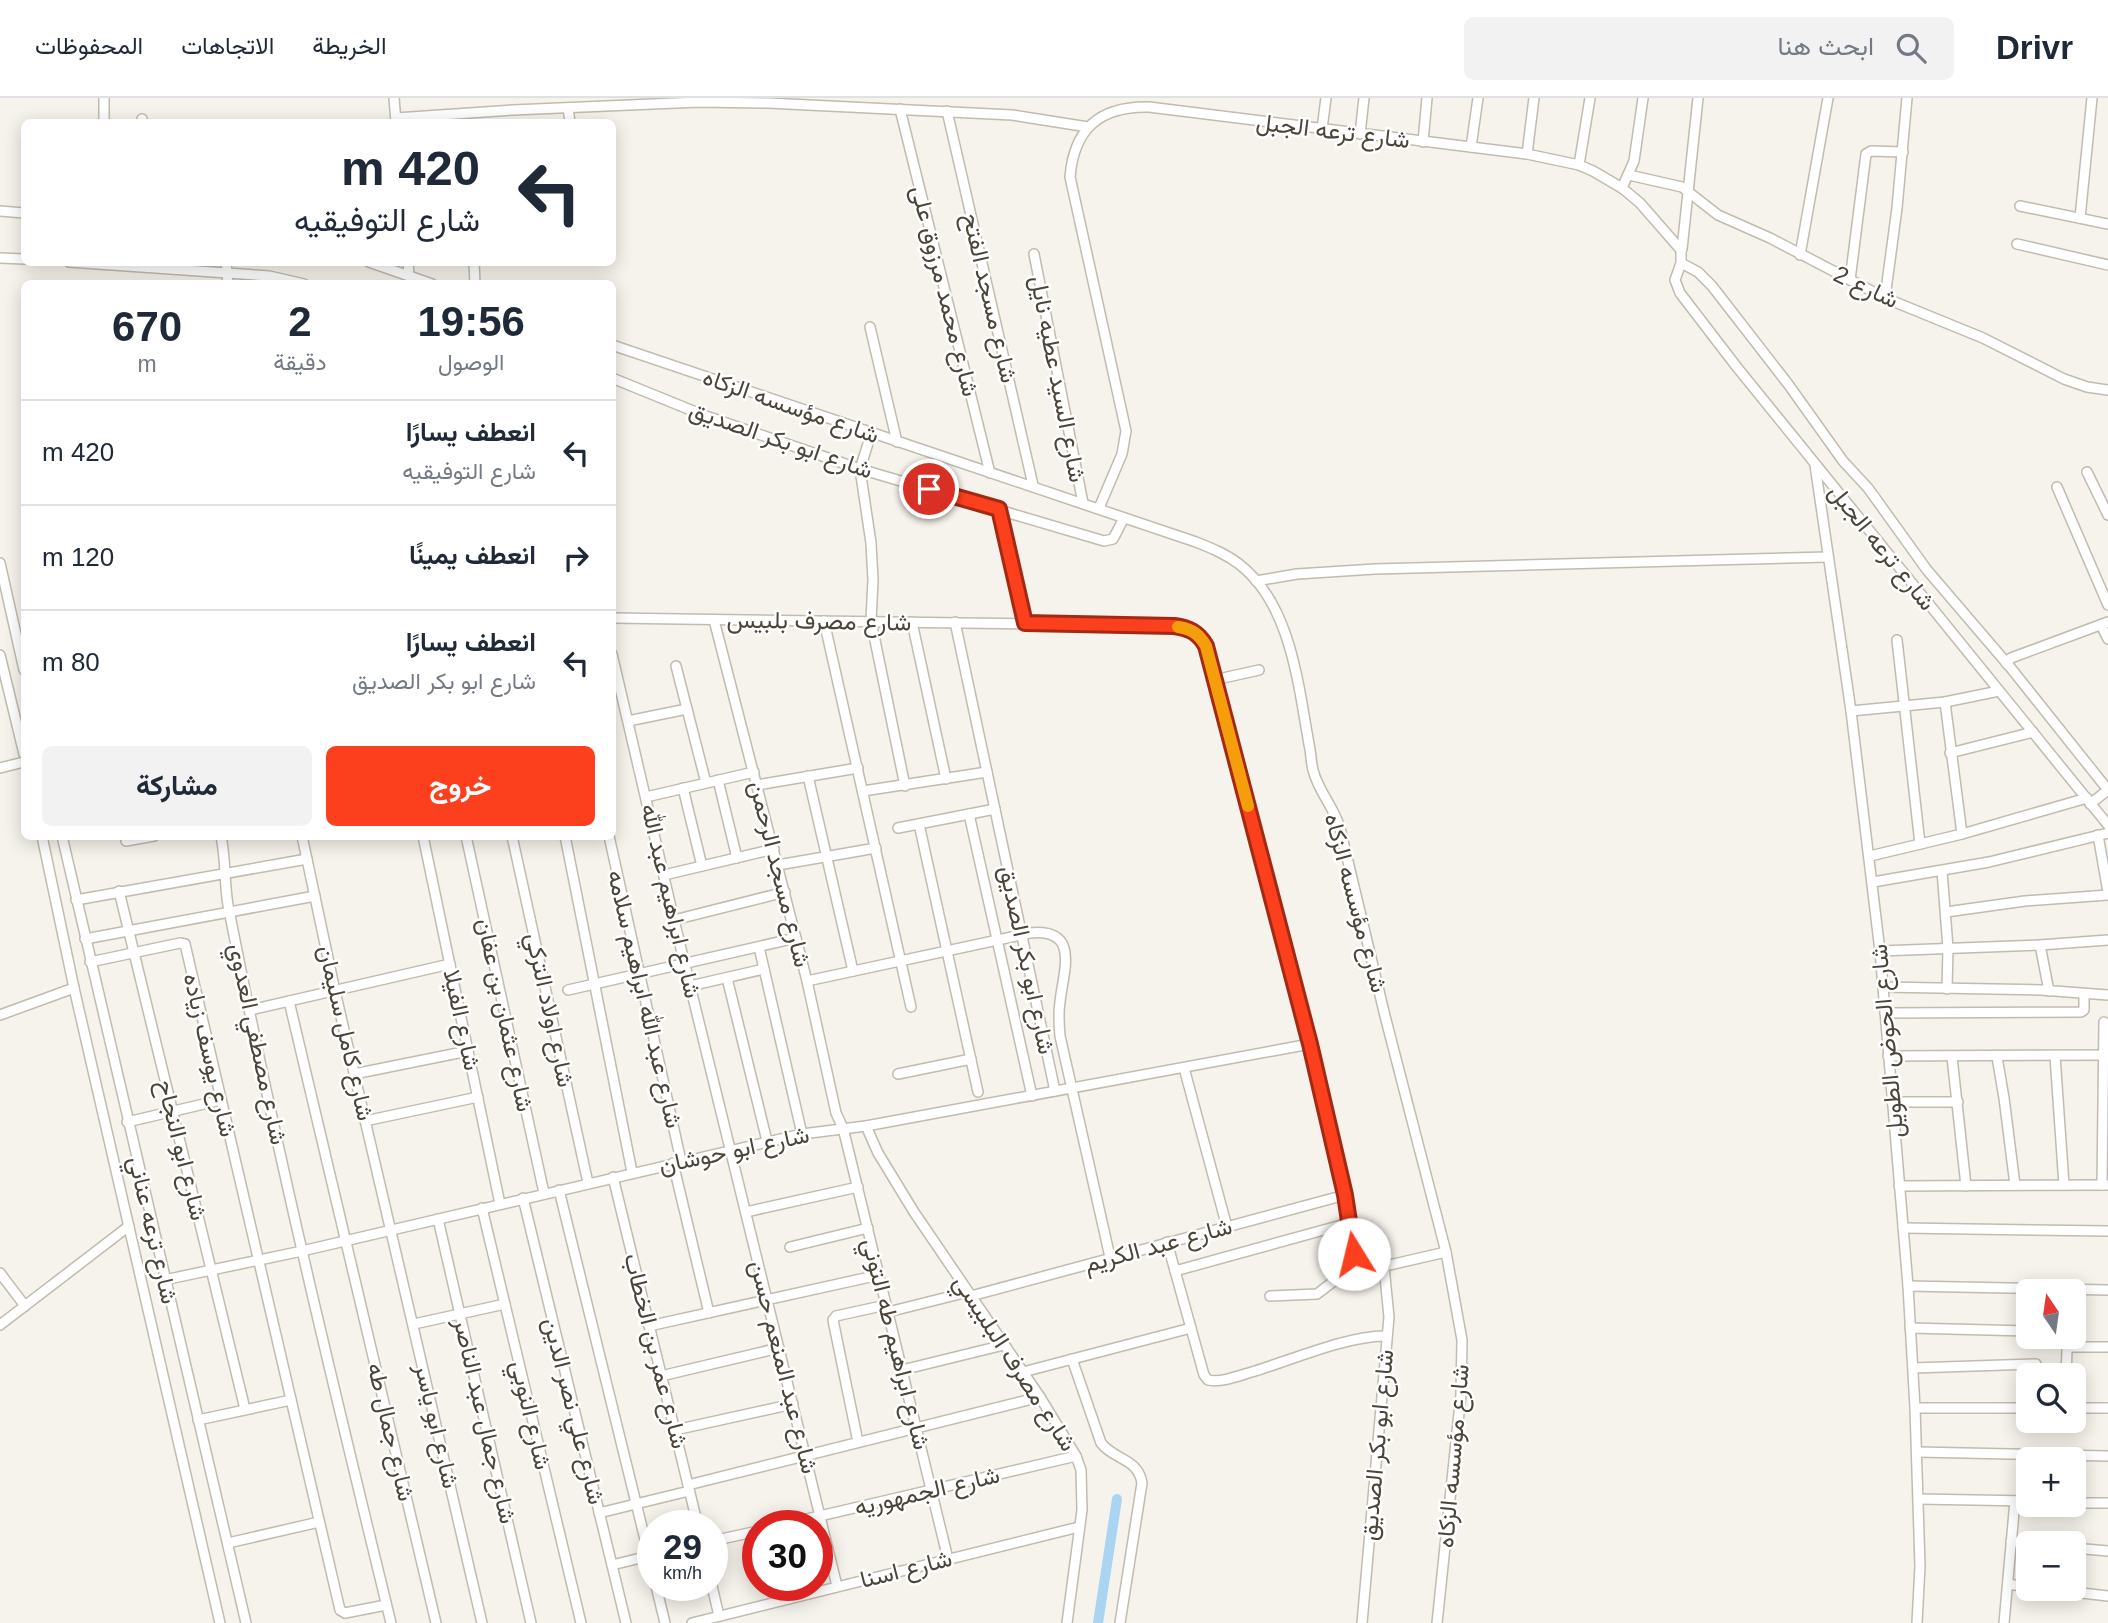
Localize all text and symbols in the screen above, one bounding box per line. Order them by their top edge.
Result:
search box [1464,17,1954,80]
icon: search [1892,29,1930,67]
text: Drivr [1996,29,2073,66]
text: ابحث هنا [1778,31,1874,61]
text: المحفوظات [35,32,143,59]
text: الاتجاهات [181,32,274,59]
text: الخريطة [312,32,387,59]
street label: شارع ترعه الجبل [1254,108,1411,156]
text: 420 m [341,141,480,195]
icon: left [504,147,595,238]
street label: شارع محمد مرزوق على [903,183,985,400]
text: شارع التوفيقيه [294,202,480,238]
street label: شارع مسجد الفتح [954,210,1023,386]
street label: شارع 2 [1828,260,1903,316]
street label: شارع السيد عطيه نايل [1022,273,1092,485]
text: 2 [288,298,312,345]
text: 19:56 [418,298,525,345]
text: 670 [112,303,182,350]
text: دقيقة [273,349,326,375]
text: الوصول [438,349,504,375]
text: m [138,351,157,377]
street label: شارع مؤسسه الزكاه [699,363,883,451]
street label: شارع ابو بكر الصديق [685,395,876,486]
text: انعطف يسارًا [406,417,536,447]
icon: left [557,434,595,472]
text: 420 m [42,437,114,467]
text: شارع التوفيقيه [402,458,536,484]
pin [899,459,959,519]
icon: arrive [910,470,948,508]
street label: شارع ترعه الجبل [1821,478,1942,617]
icon: right [557,539,595,577]
text: انعطف يمينًا [409,540,536,570]
text: 120 m [42,542,114,572]
street label: شارع مصرف بلبيس [726,605,912,639]
text: انعطف يسارًا [406,627,536,657]
icon: left [557,644,595,682]
text: 80 m [42,647,100,677]
text: شارع ابو بكر الصديق [352,668,536,694]
button: مشاركة [42,746,312,826]
button: خروج [326,746,595,826]
street label: شارع مسجد الرحمن [741,778,817,970]
street label: شارع ابراهيم عبد الله [633,801,707,1001]
street label: شارع مؤسسه الزكاه [1317,810,1393,996]
street label: شارع ابو بكر الصديق [991,863,1061,1057]
street label: شارع عبد الله ابراهيم سلامه [600,867,688,1131]
street label: شارع عثمان بن عفان [469,916,539,1115]
street label: شارع اولاد التركي [515,930,580,1091]
street label: شارع مصطفي العدوي [218,941,293,1148]
street label: شارع كامل سليمان [310,943,380,1124]
street label: شارع الحوض الطويل [1865,943,1911,1139]
street label: شارع الفيلا [436,967,486,1073]
street label: شارع يوسف زياده [176,971,242,1140]
street label: شارع ابو النجاح [149,1077,213,1224]
street label: شارع ابو حوشان [656,1120,812,1182]
street label: شارع ترعه عناني [118,1153,184,1308]
street label: شارع عبد الكريم [1081,1212,1236,1280]
position arrow [1317,1217,1391,1291]
street label: شارع ابراهيم طه التوني [851,1235,936,1454]
street label: شارع عمر بن الخطاب [616,1250,694,1452]
street label: شارع عبد المنعم حسن [742,1257,824,1477]
street label: شارع مصرف البلبيسي [943,1270,1083,1459]
north arrow [2016,1279,2086,1349]
map controls [2016,1279,2086,1601]
street label: شارع جمال عبد الناصر [446,1315,522,1527]
street label: شارع علي نصر الدين [532,1315,611,1509]
street label: شارع ابو بكر الصديق [1355,1348,1401,1542]
street label: شارع النوبي [500,1358,557,1473]
street label: شارع جمال طه [360,1360,421,1504]
street label: شارع ابو ياسر [407,1360,465,1491]
street label: شارع مؤسسه الزكاه [1431,1363,1477,1549]
button: search [2016,1363,2086,1433]
button: + [2016,1447,2086,1517]
street label: شارع الجمهوريه [852,1461,1003,1523]
speed limit sign: 30 [742,1510,833,1601]
text: 29 [663,1527,702,1566]
button: − [2016,1531,2086,1601]
street label: شارع اسنا [857,1544,955,1596]
text: km/h [663,1563,702,1583]

